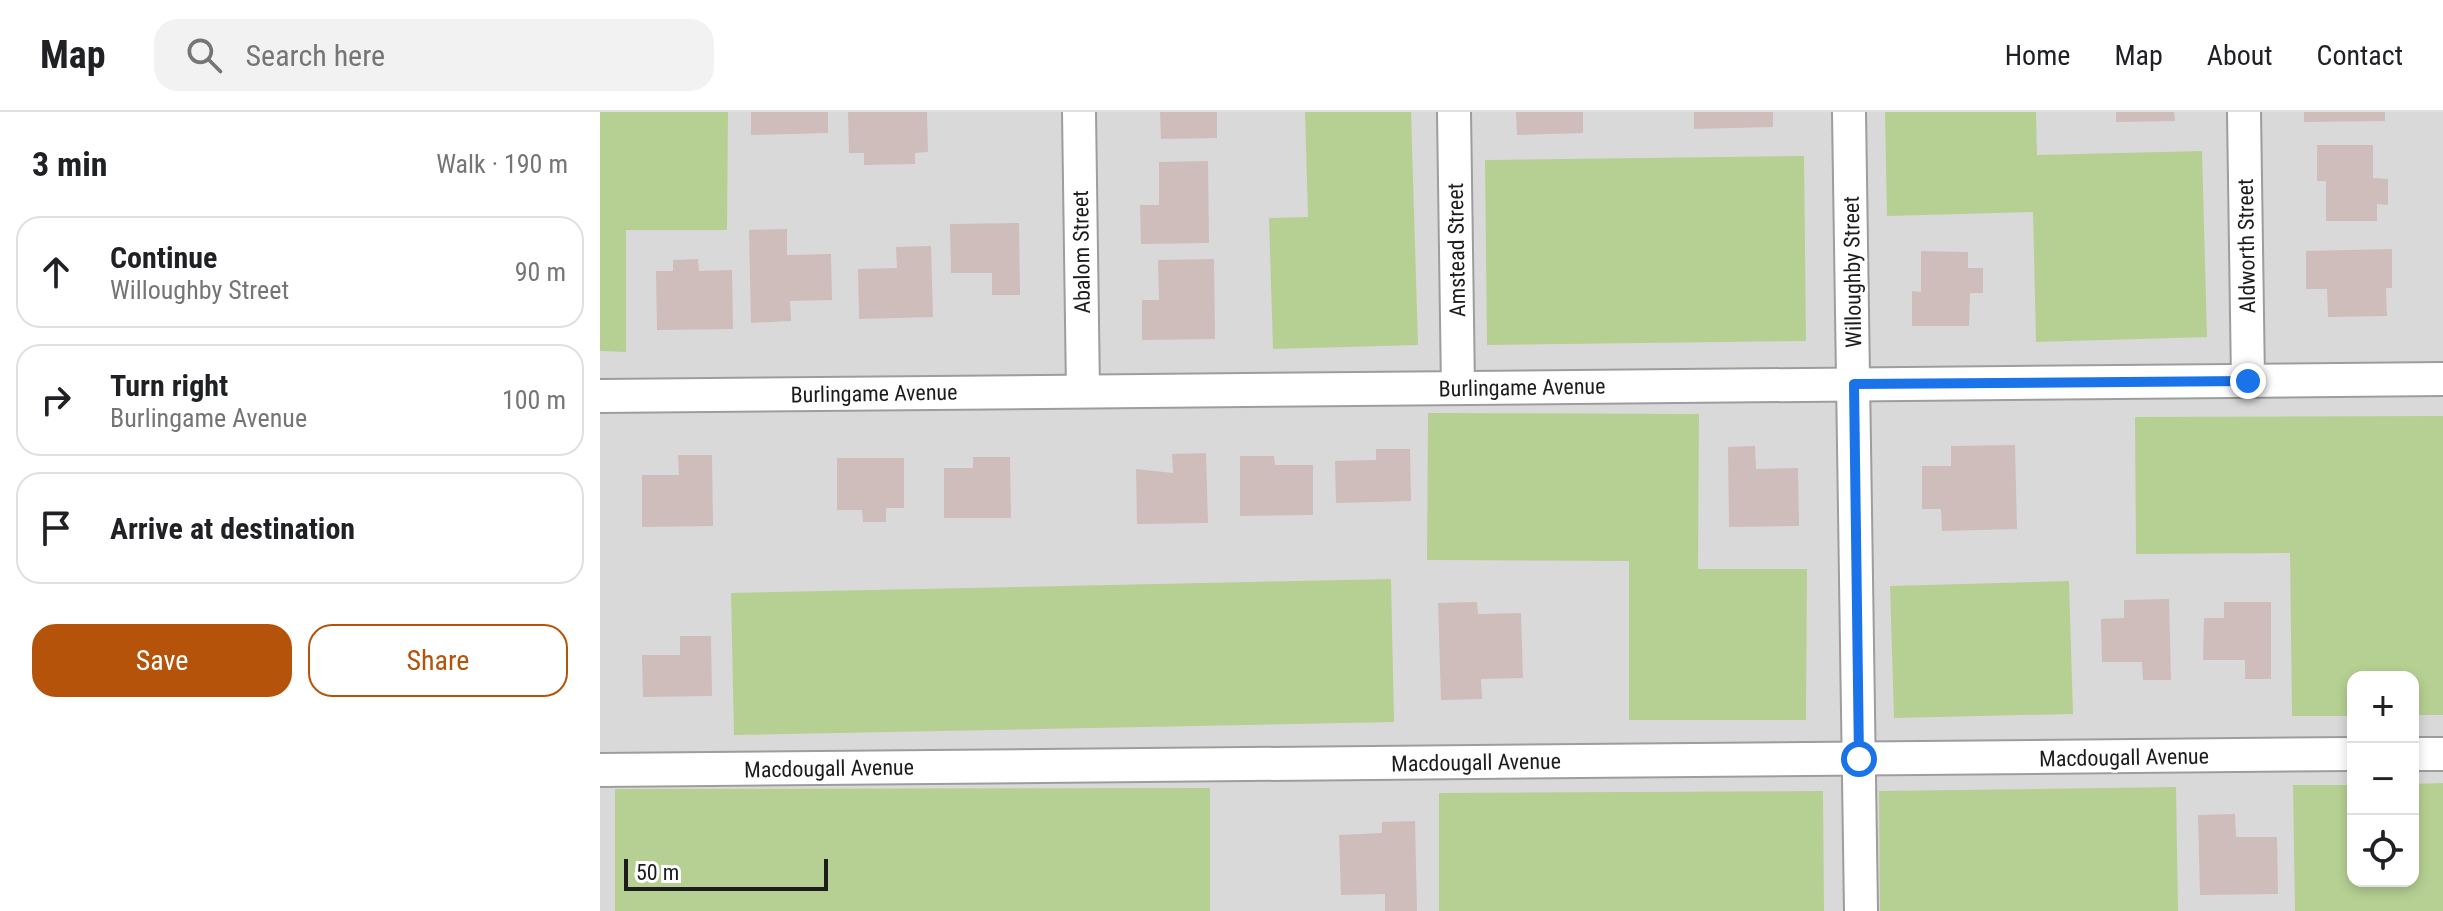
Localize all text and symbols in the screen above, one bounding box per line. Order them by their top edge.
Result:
search box [154,19,714,91]
text: Map [40,33,106,77]
icon: search [182,33,226,77]
text: Search here [246,38,385,73]
text: Home [2005,39,2070,72]
text: Map [2114,39,2163,72]
text: About [2207,39,2273,72]
text: Contact [2317,39,2403,72]
text: 3 min [32,144,108,184]
text: Walk · 190 m [436,149,568,179]
street label: Aldworth Street [2233,178,2260,314]
street label: Amstead Street [1443,183,1470,317]
street label: Abalom Street [1068,190,1095,314]
street label: Willoughby Street [1839,196,1866,348]
text: Continue [110,240,217,275]
icon: ahead [34,250,78,294]
text: 90 m [515,257,566,287]
text: Willoughby Street [110,275,289,305]
route end [2230,363,2266,399]
text: Turn right [110,368,228,403]
street label: Burlingame Avenue [1438,374,1606,401]
icon: right [34,378,78,422]
street label: Burlingame Avenue [790,380,958,407]
text: 100 m [502,385,566,415]
text: Burlingame Avenue [110,403,307,433]
icon: arrive [34,506,78,550]
text: Arrive at destination [110,511,355,546]
button: Save [32,624,292,697]
button: Share [308,624,568,697]
map controls [2347,671,2419,887]
button: + [2347,671,2419,743]
route start [1841,741,1877,777]
button: − [2347,743,2419,815]
street label: Macdougall Avenue [2039,744,2209,771]
street label: Macdougall Avenue [1391,749,1561,776]
street label: Macdougall Avenue [744,755,914,782]
button: locate [2347,815,2419,887]
scale bar [624,855,828,891]
text: 50 m [636,860,679,885]

